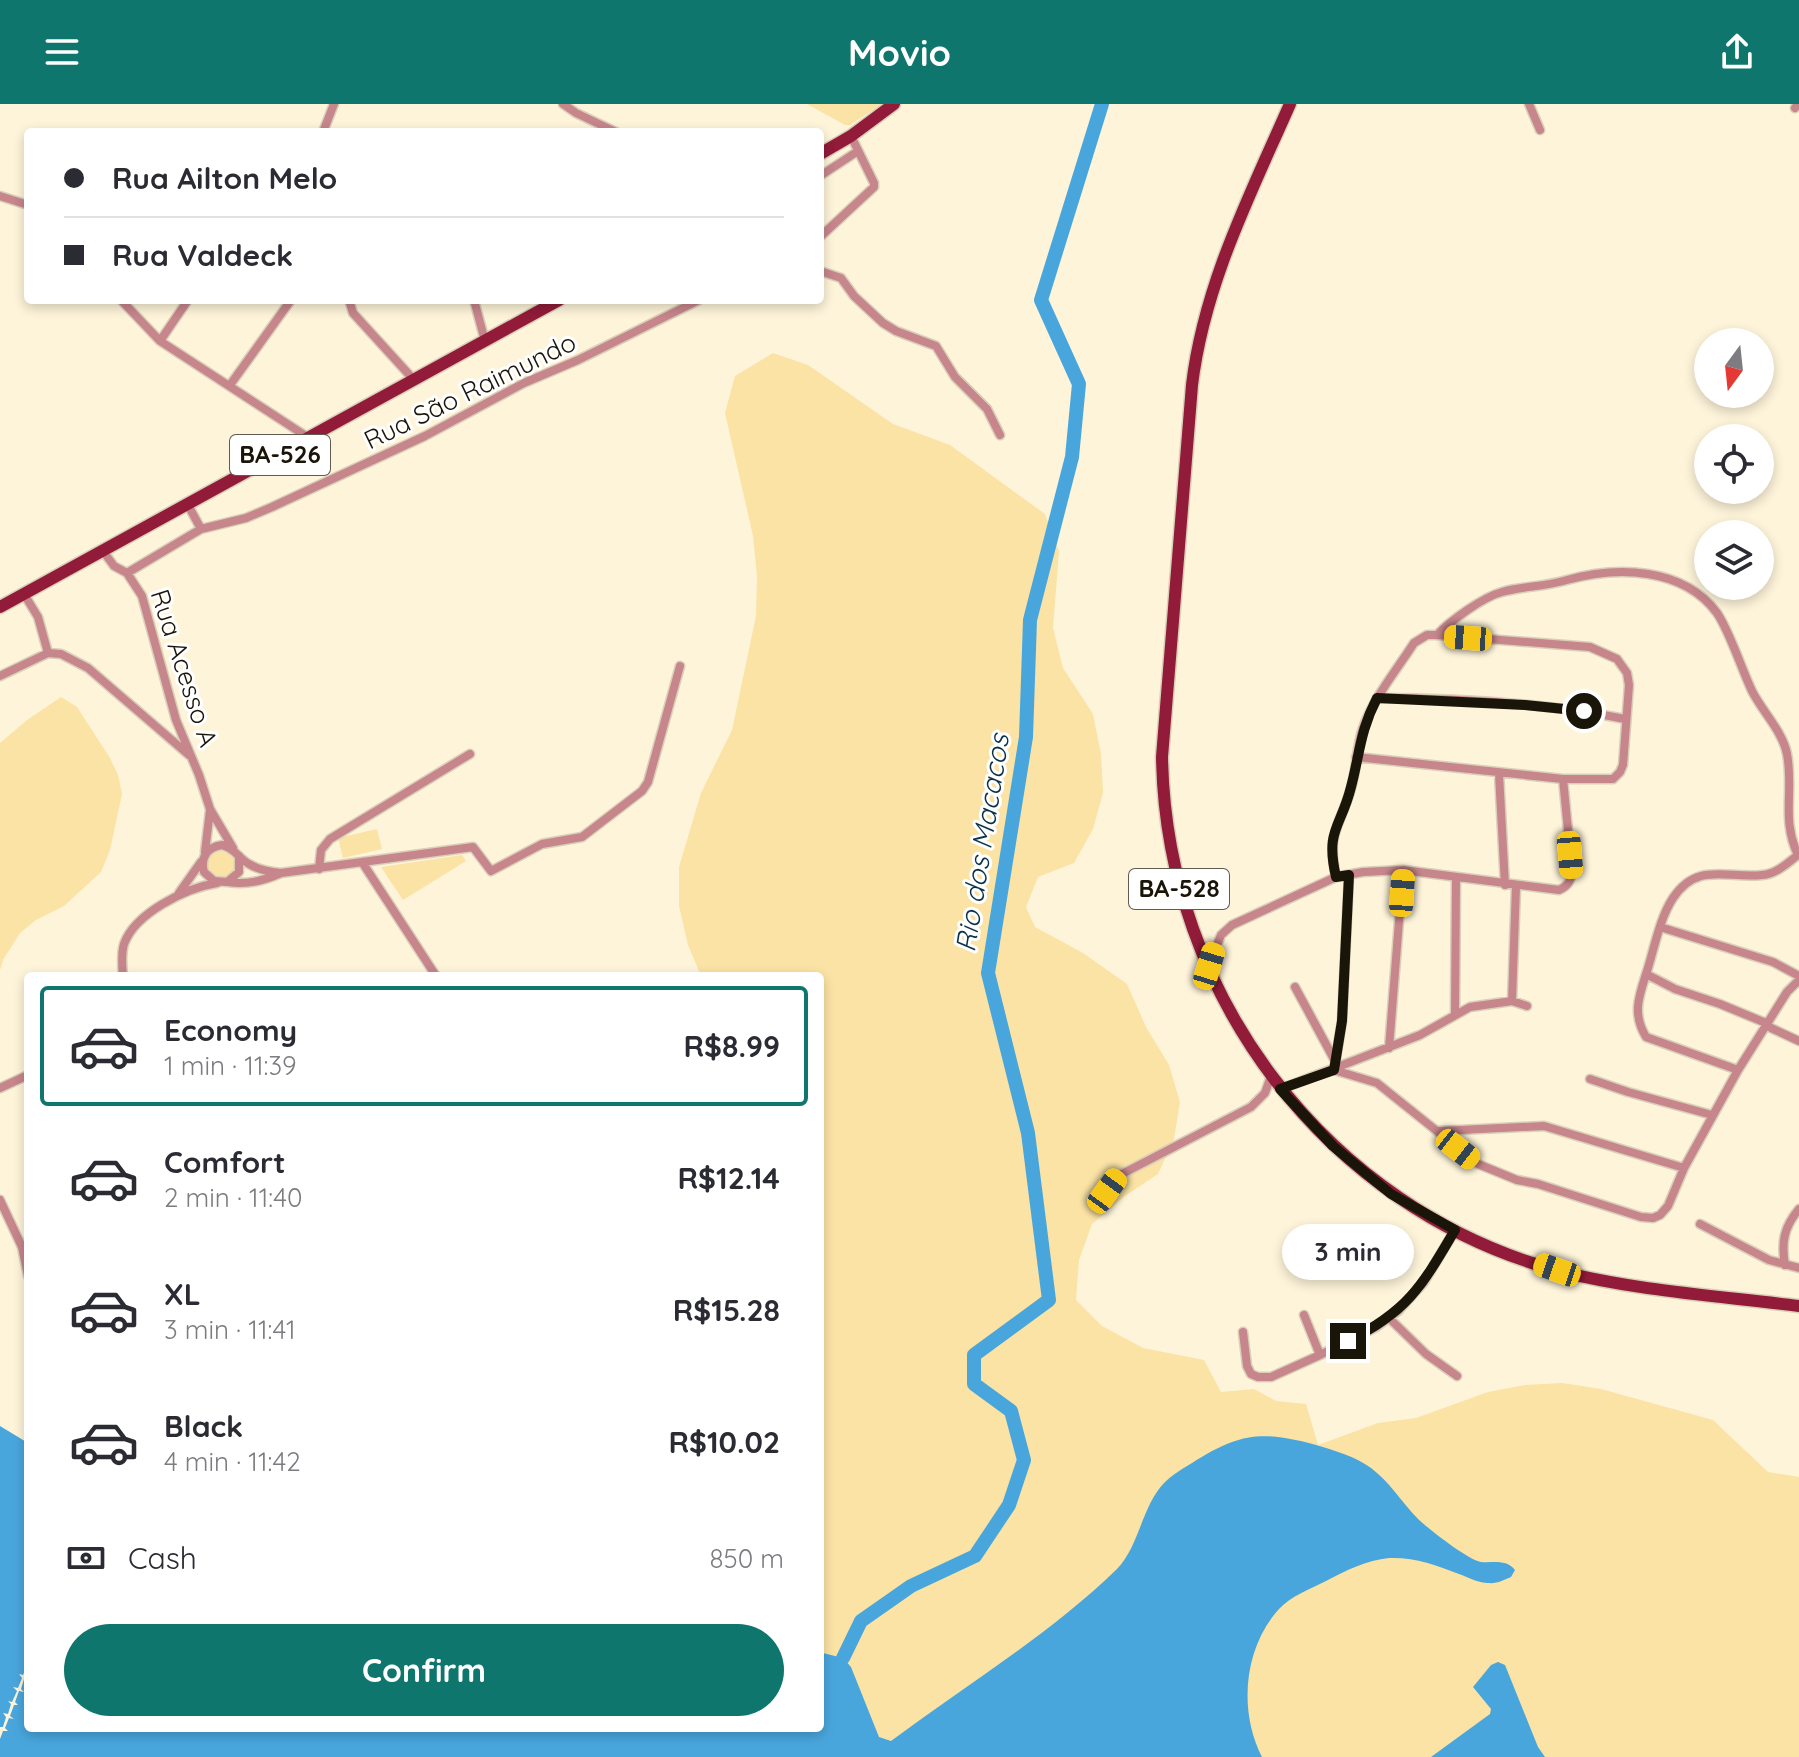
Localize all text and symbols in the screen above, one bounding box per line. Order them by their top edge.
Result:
icon: menu [40,30,84,74]
text: Movio [848,30,951,75]
icon: share [1715,30,1759,74]
text: Rua Ailton Melo [112,159,337,197]
text: Rua Valdeck [112,236,293,274]
street label: Rua São Raimundo [358,325,581,456]
north arrow [1694,328,1774,408]
map controls [1694,328,1774,600]
button: locate [1694,424,1774,504]
road number: BA-526 [230,435,330,475]
button: layers [1694,520,1774,600]
street label: Rua Acesso A [143,585,226,751]
car [1443,624,1493,652]
route start [1566,693,1602,729]
water label: Rio dos Macacos [947,730,1016,954]
car [1556,830,1584,880]
car [1388,868,1416,918]
road number: BA-528 [1129,869,1229,909]
car [1191,940,1227,992]
icon: car [68,1010,140,1082]
text: Economy [164,1011,297,1049]
text: R$8.99 [683,1027,780,1065]
text: 1 min · 11:39 [164,1049,297,1082]
car [1432,1125,1484,1173]
icon: car [68,1142,140,1214]
text: Comfort [164,1143,285,1181]
text: R$12.14 [677,1159,780,1197]
car [1083,1165,1131,1217]
text: 2 min · 11:40 [164,1181,302,1214]
callout: 3 min [1282,1225,1414,1281]
text: 3 min [1315,1235,1381,1268]
car [1530,1251,1584,1289]
icon: car [68,1274,140,1346]
text: XL [164,1275,201,1313]
text: R$15.28 [673,1291,780,1329]
text: 3 min · 11:41 [164,1313,296,1346]
route end [1330,1323,1366,1359]
icon: car [68,1406,140,1478]
text: Black [164,1407,243,1445]
text: R$10.02 [668,1423,780,1461]
text: 4 min · 11:42 [164,1445,301,1478]
icon: cash [64,1536,108,1580]
text: Cash [128,1539,197,1577]
text: 850 m [710,1542,784,1575]
button: Confirm [64,1624,784,1716]

